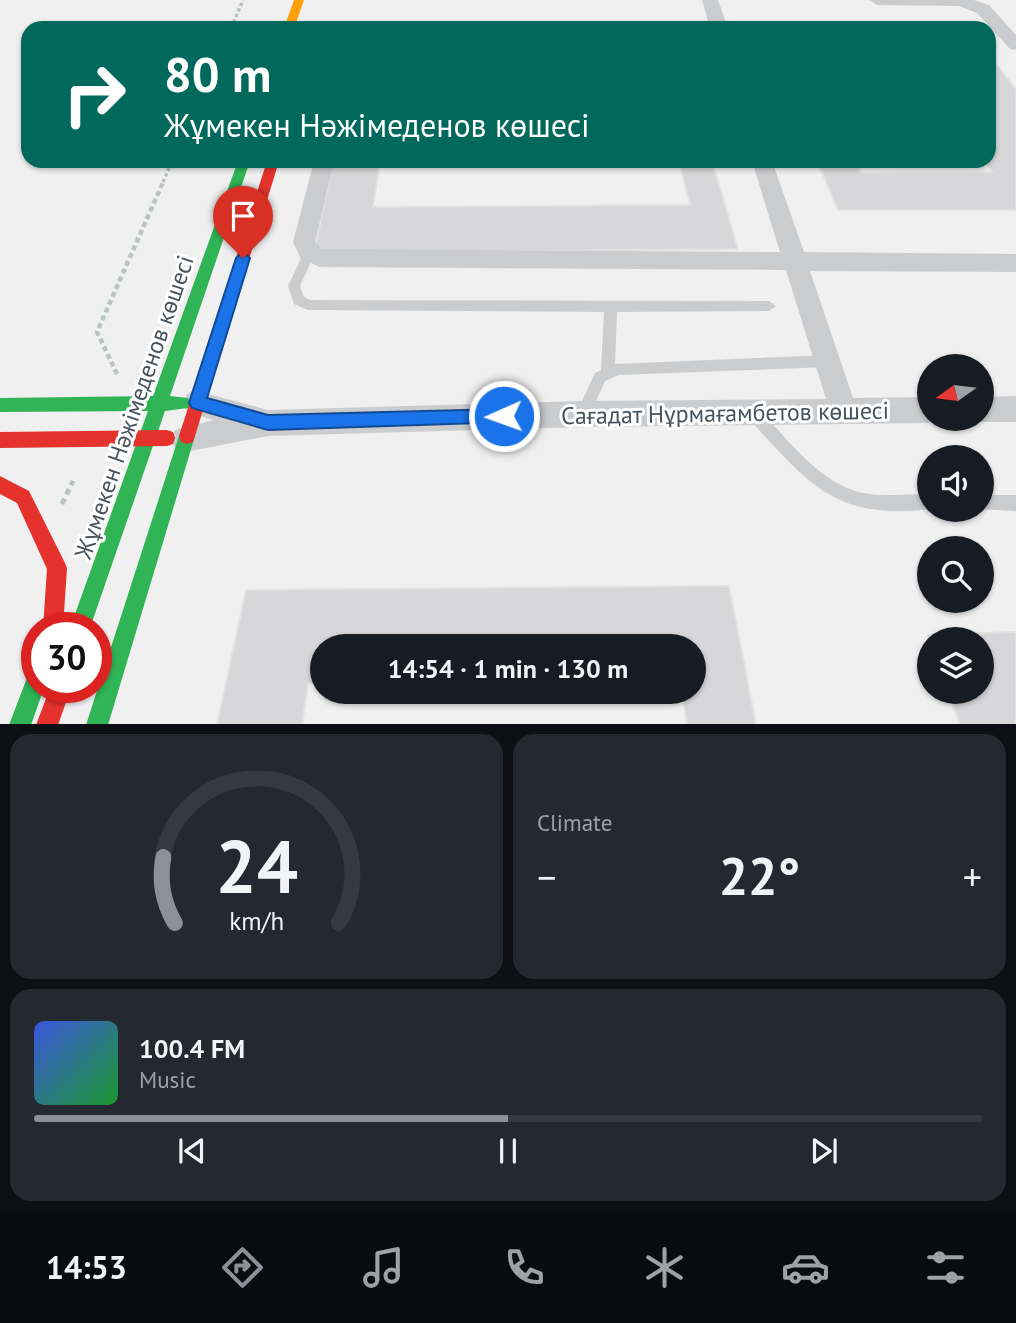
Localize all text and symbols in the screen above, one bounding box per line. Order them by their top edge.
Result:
text: 80 m [164,42,271,106]
icon: right [49,49,140,140]
text: Жұмекен Нәжімеденов көшесі [164,104,590,146]
pin [213,186,273,258]
icon: arrive [224,197,262,235]
street label: Жұмекен Нәжімеденов көшесі [67,251,201,564]
north arrow [917,354,994,430]
map controls [917,354,994,704]
position arrow [467,379,541,453]
street label: Сағадат Нұрмағамбетов көшесі [561,395,889,431]
button: sound [917,445,994,522]
button: search [917,536,994,613]
speed limit sign: 30 [21,612,112,703]
button: layers [917,627,994,704]
text: 14:54 · 1 min · 130 m [388,652,628,685]
text: Climate [537,808,612,837]
text: 24 [215,819,298,913]
text: 22° [719,842,800,909]
text: − [537,852,556,901]
text: + [963,852,982,901]
text: km/h [229,904,284,936]
text: 100.4 FM [139,1032,245,1065]
text: Music [139,1065,196,1094]
icon: previous [173,1132,211,1170]
icon: pause [489,1132,527,1170]
icon: next [805,1132,843,1170]
icon: directions [218,1243,267,1292]
icon: music [359,1243,408,1292]
icon: phone [500,1243,549,1292]
icon: climate [640,1243,689,1292]
icon: car [781,1243,830,1292]
icon: filters [921,1243,970,1292]
text: 14:53 [46,1246,127,1288]

